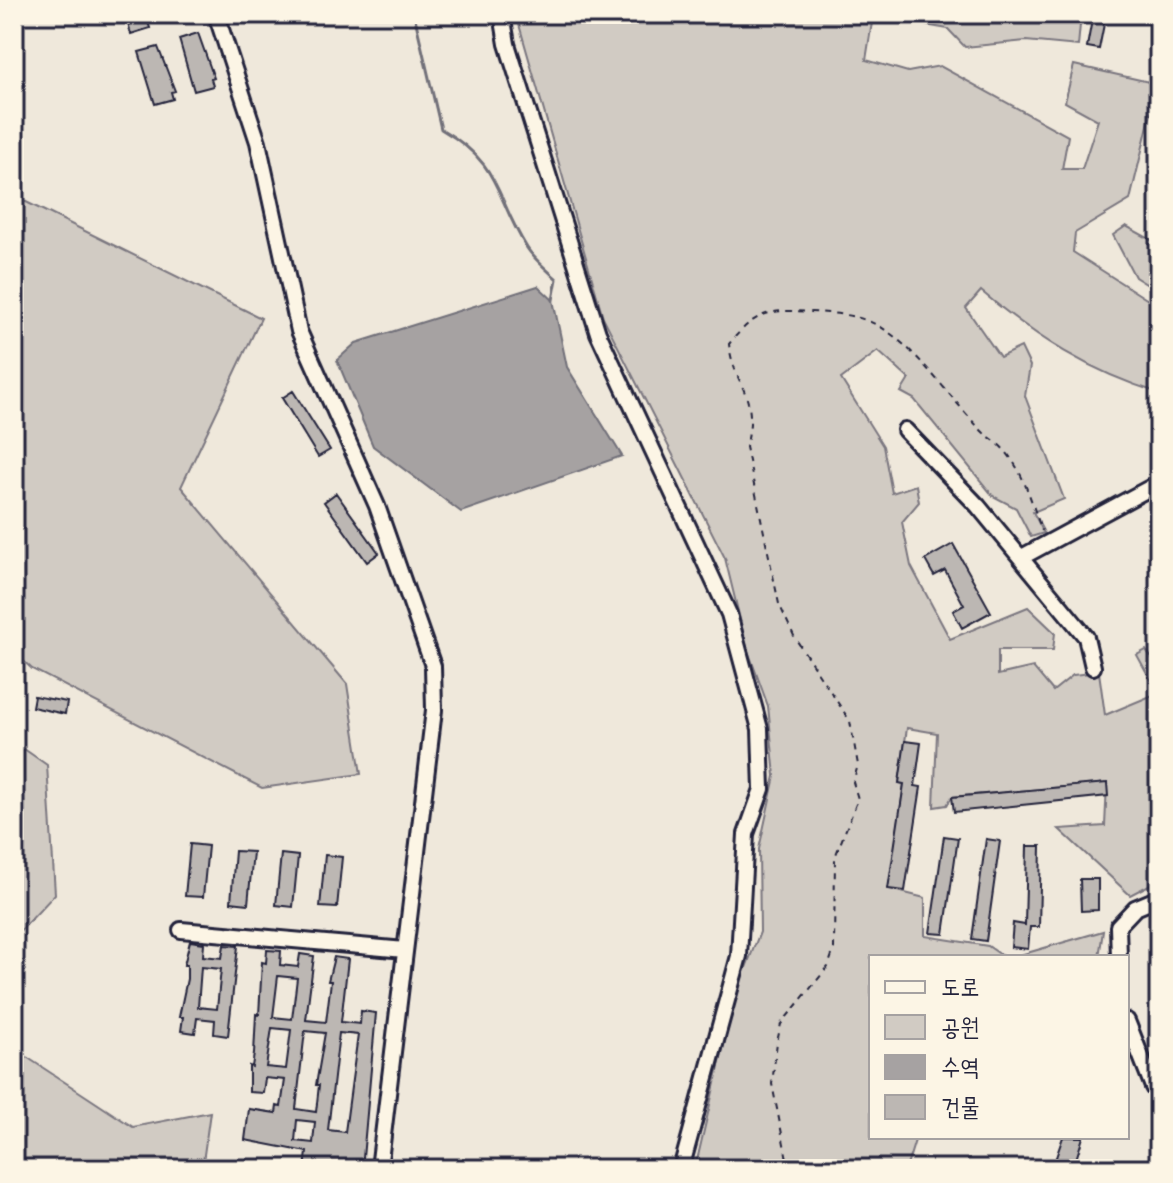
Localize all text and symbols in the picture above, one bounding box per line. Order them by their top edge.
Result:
legend [869,955,1129,1139]
text: 도로 [941,973,980,1004]
text: 공원 [941,1013,980,1044]
text: 수역 [941,1053,980,1084]
text: 건물 [941,1093,980,1124]

